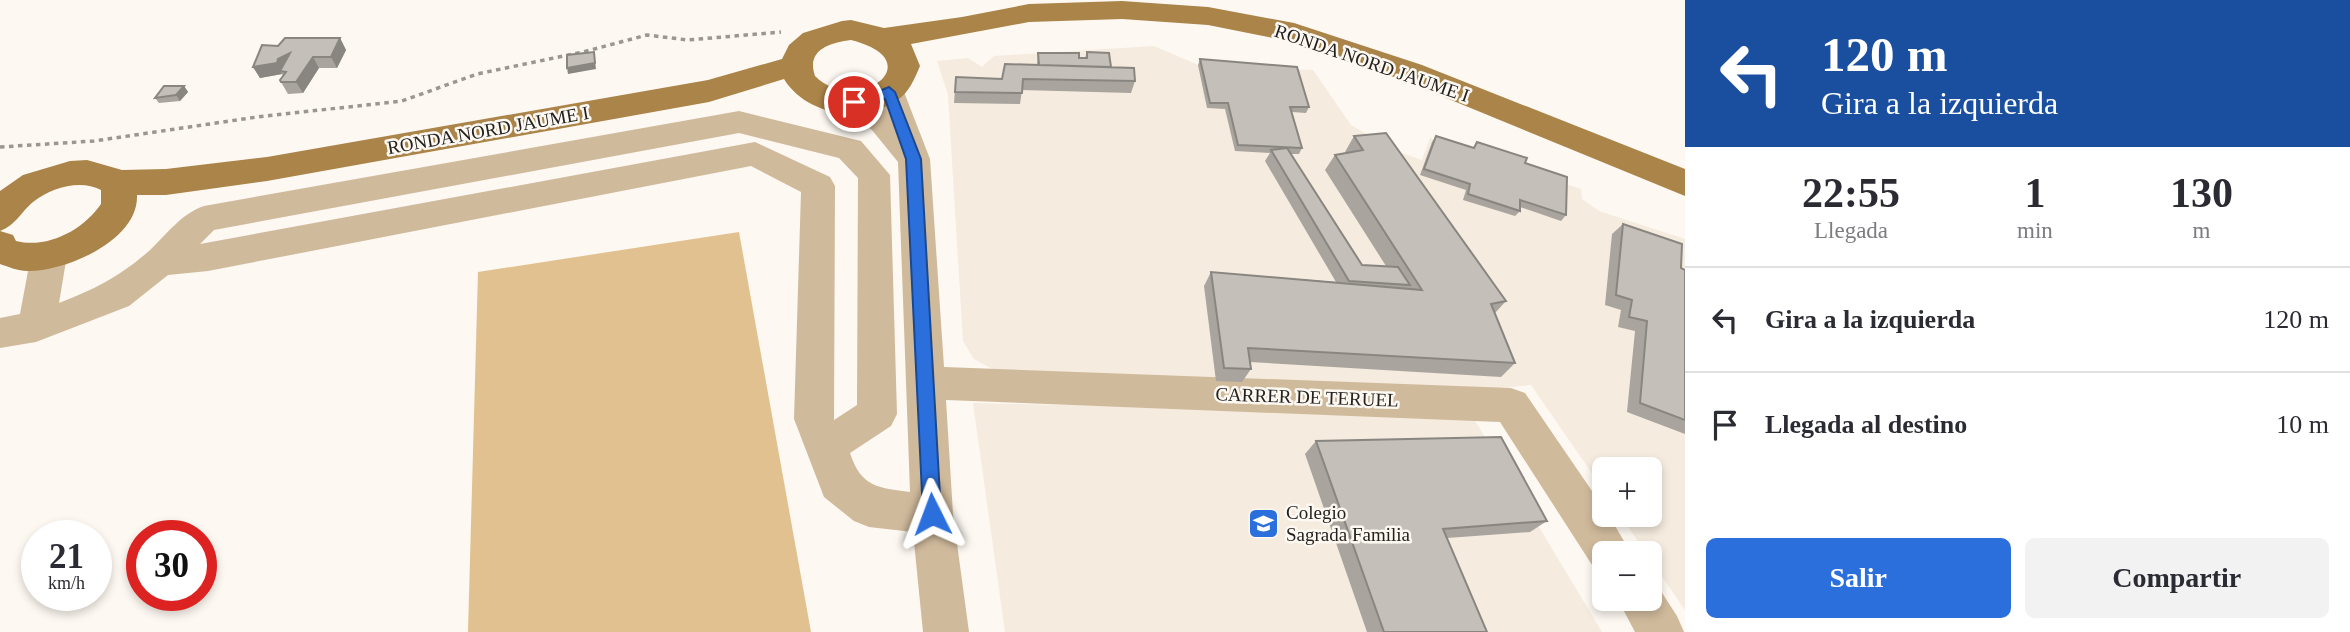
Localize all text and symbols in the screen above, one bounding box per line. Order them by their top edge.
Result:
street label: RONDA NORD JAUME I [1272,20,1472,106]
text: 120 m [1821,27,1948,82]
icon: left [1706,28,1797,119]
pin [824,72,884,132]
icon: arrive [835,83,873,121]
text: Gira a la izquierda [1821,85,2058,121]
street label: RONDA NORD JAUME I [386,102,590,158]
text: 22:55 [1802,170,1900,216]
text: 1 [2024,170,2045,216]
text: 130 [2170,170,2233,216]
text: Llegada [1814,218,1888,243]
text: min [2017,218,2053,243]
text: m [2192,218,2210,243]
icon: left [1706,301,1744,339]
text: Gira a la izquierda [1765,305,1975,334]
text: 120 m [2263,305,2329,334]
street label: CARRER DE TERUEL [1215,383,1399,411]
icon: arrive [1706,406,1744,444]
text: Llegada al destino [1765,410,1967,439]
text: 10 m [2276,410,2329,439]
map controls [1592,457,1662,611]
button: + [1592,457,1662,527]
position arrow [895,477,969,551]
place label: Colegio Sagrada Familia [1286,502,1411,545]
school or university icon: Colegio Sagrada Familia [1246,506,1280,540]
speed limit sign: 30 [126,520,217,611]
text: 21 [49,537,84,576]
button: Salir [1706,538,2011,618]
button: Compartir [2025,538,2329,618]
button: − [1592,541,1662,611]
text: km/h [48,573,85,593]

